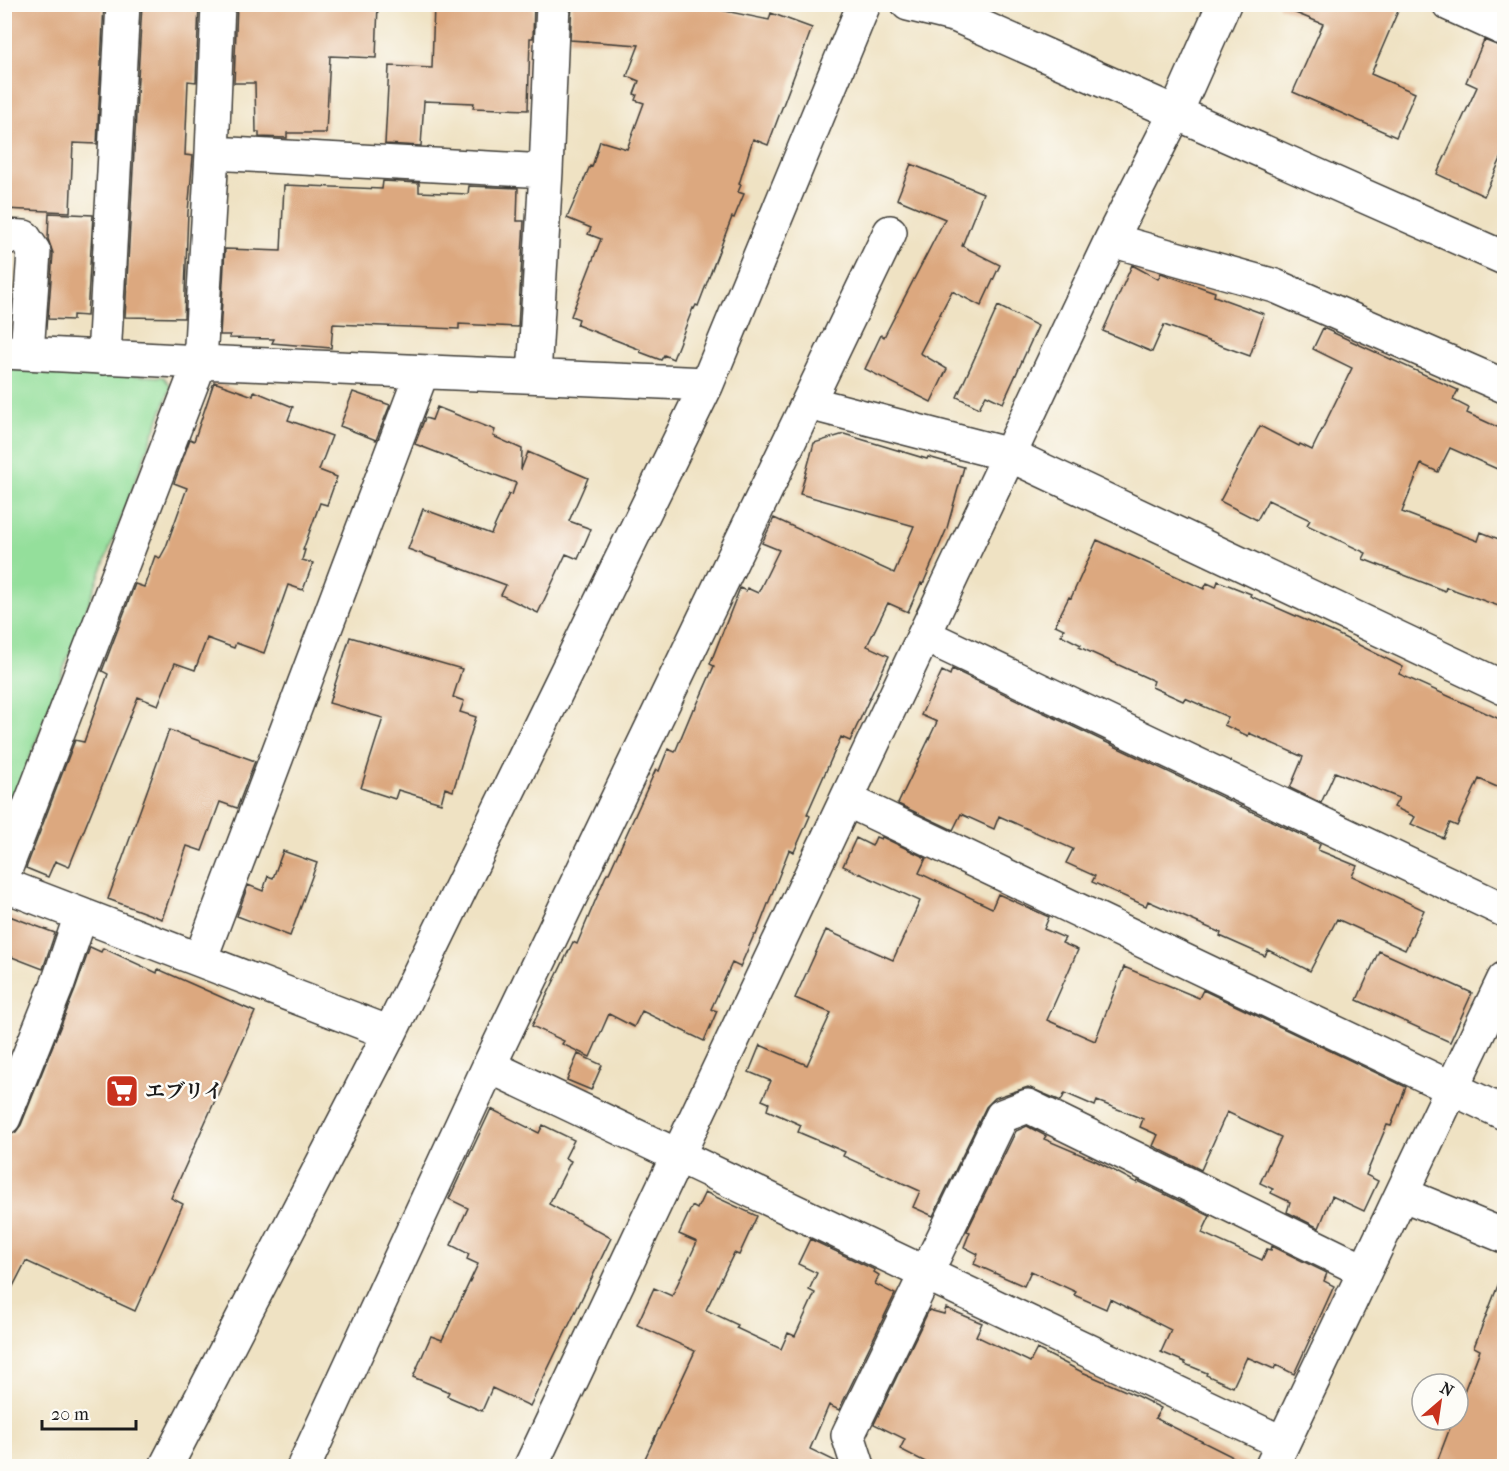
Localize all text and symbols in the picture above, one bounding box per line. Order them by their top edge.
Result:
supermarket icon: エブリイ [104,1073,140,1109]
place label: エブリイ [145,1080,224,1103]
north arrow [1410,1372,1470,1432]
text: N [1437,1378,1458,1401]
scale bar [42,1393,136,1431]
text: 20 m [51,1404,89,1425]

